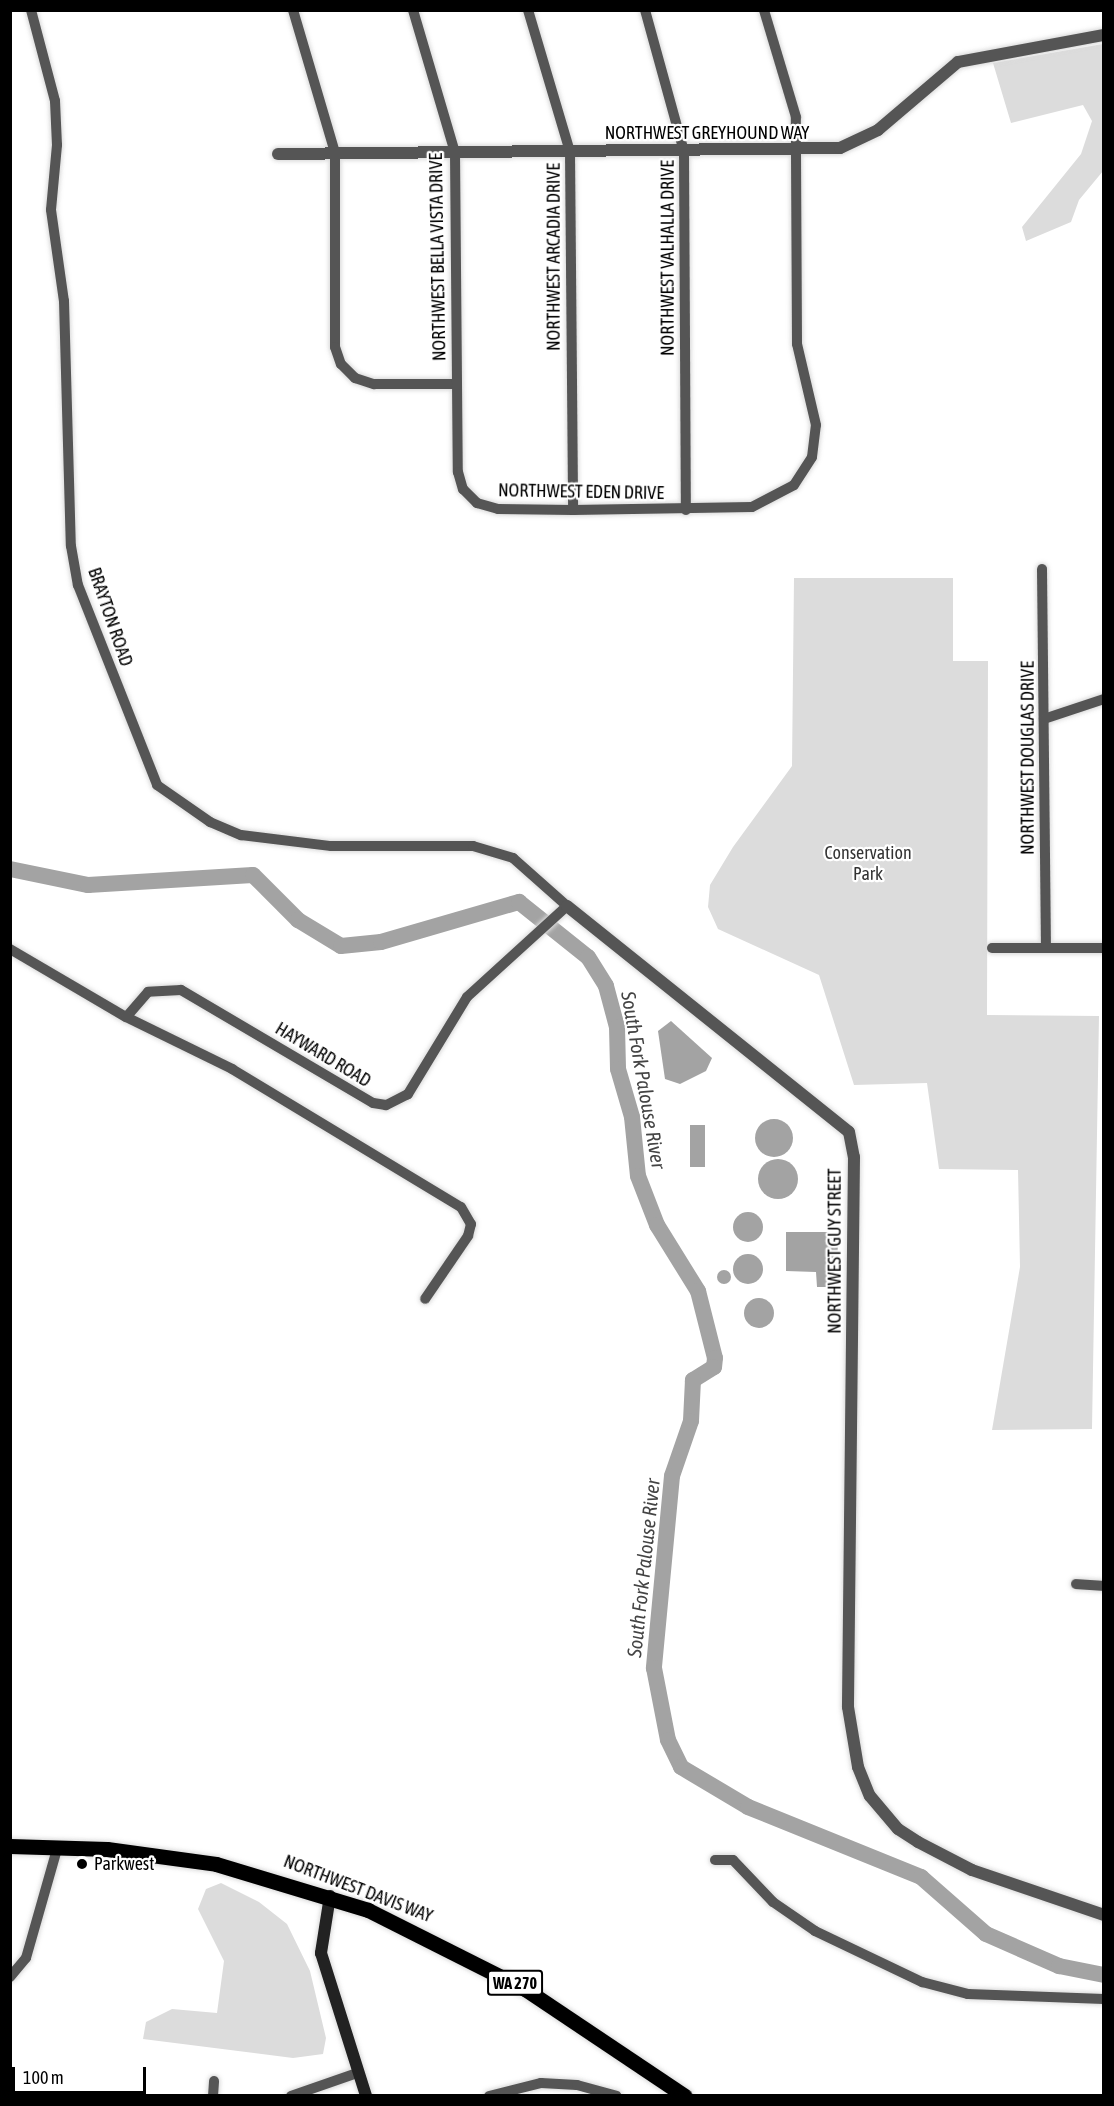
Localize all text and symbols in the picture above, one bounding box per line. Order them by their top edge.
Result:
street label: NORTHWEST GREYHOUND WAY [605,122,809,144]
street label: NORTHWEST BELLA VISTA DRIVE [425,153,451,361]
street label: NORTHWEST VALHALLA DRIVE [657,160,679,356]
street label: NORTHWEST ARCADIA DRIVE [543,163,565,351]
street label: NORTHWEST EDEN DRIVE [498,480,664,504]
street label: BRAYTON ROAD [83,565,137,669]
street label: NORTHWEST DOUGLAS DRIVE [1017,661,1039,855]
park label: Conservation Park [824,843,912,886]
water label: South Fork Palouse River [617,989,671,1171]
street label: HAYWARD ROAD [271,1018,375,1092]
street label: NORTHWEST GUY STREET [824,1168,846,1334]
water label: South Fork Palouse River [622,1477,664,1659]
street label: NORTHWEST DAVIS WAY [281,1851,435,1927]
place label: Parkwest [94,1853,154,1875]
marker: Parkwest [75,1857,89,1871]
road number: WA 270 [486,1970,544,1996]
scale bar [15,2055,148,2093]
text: 100 m [23,2067,64,2088]

